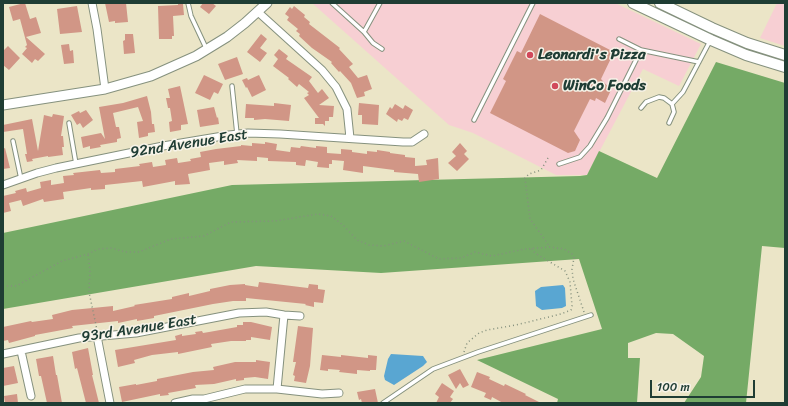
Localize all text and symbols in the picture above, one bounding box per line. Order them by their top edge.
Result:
place label: Leonardi's Pizza [538,46,646,64]
marker: Leonardi's Pizza [525,50,535,60]
place label: WinCo Foods [563,77,646,95]
marker: WinCo Foods [550,81,560,91]
street label: 92nd Avenue East [129,126,249,162]
street label: 93rd Avenue East [80,311,198,347]
scale bar [652,372,757,398]
text: 100 m [657,376,690,398]

